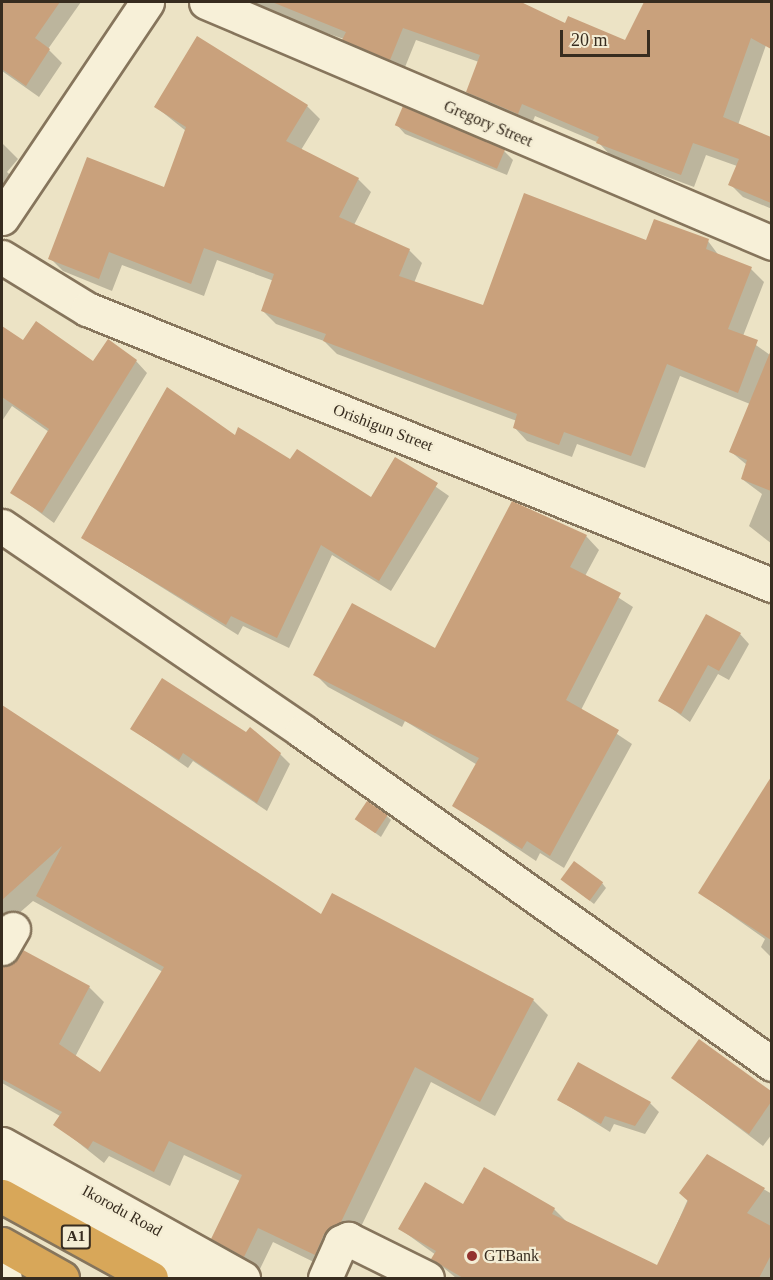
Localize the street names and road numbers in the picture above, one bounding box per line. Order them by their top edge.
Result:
street label: Gregory Street [441,97,535,151]
street label: Orishigun Street [330,400,436,456]
street label: Ikorodu Road [79,1181,165,1241]
road number: A1 [60,1225,92,1249]

